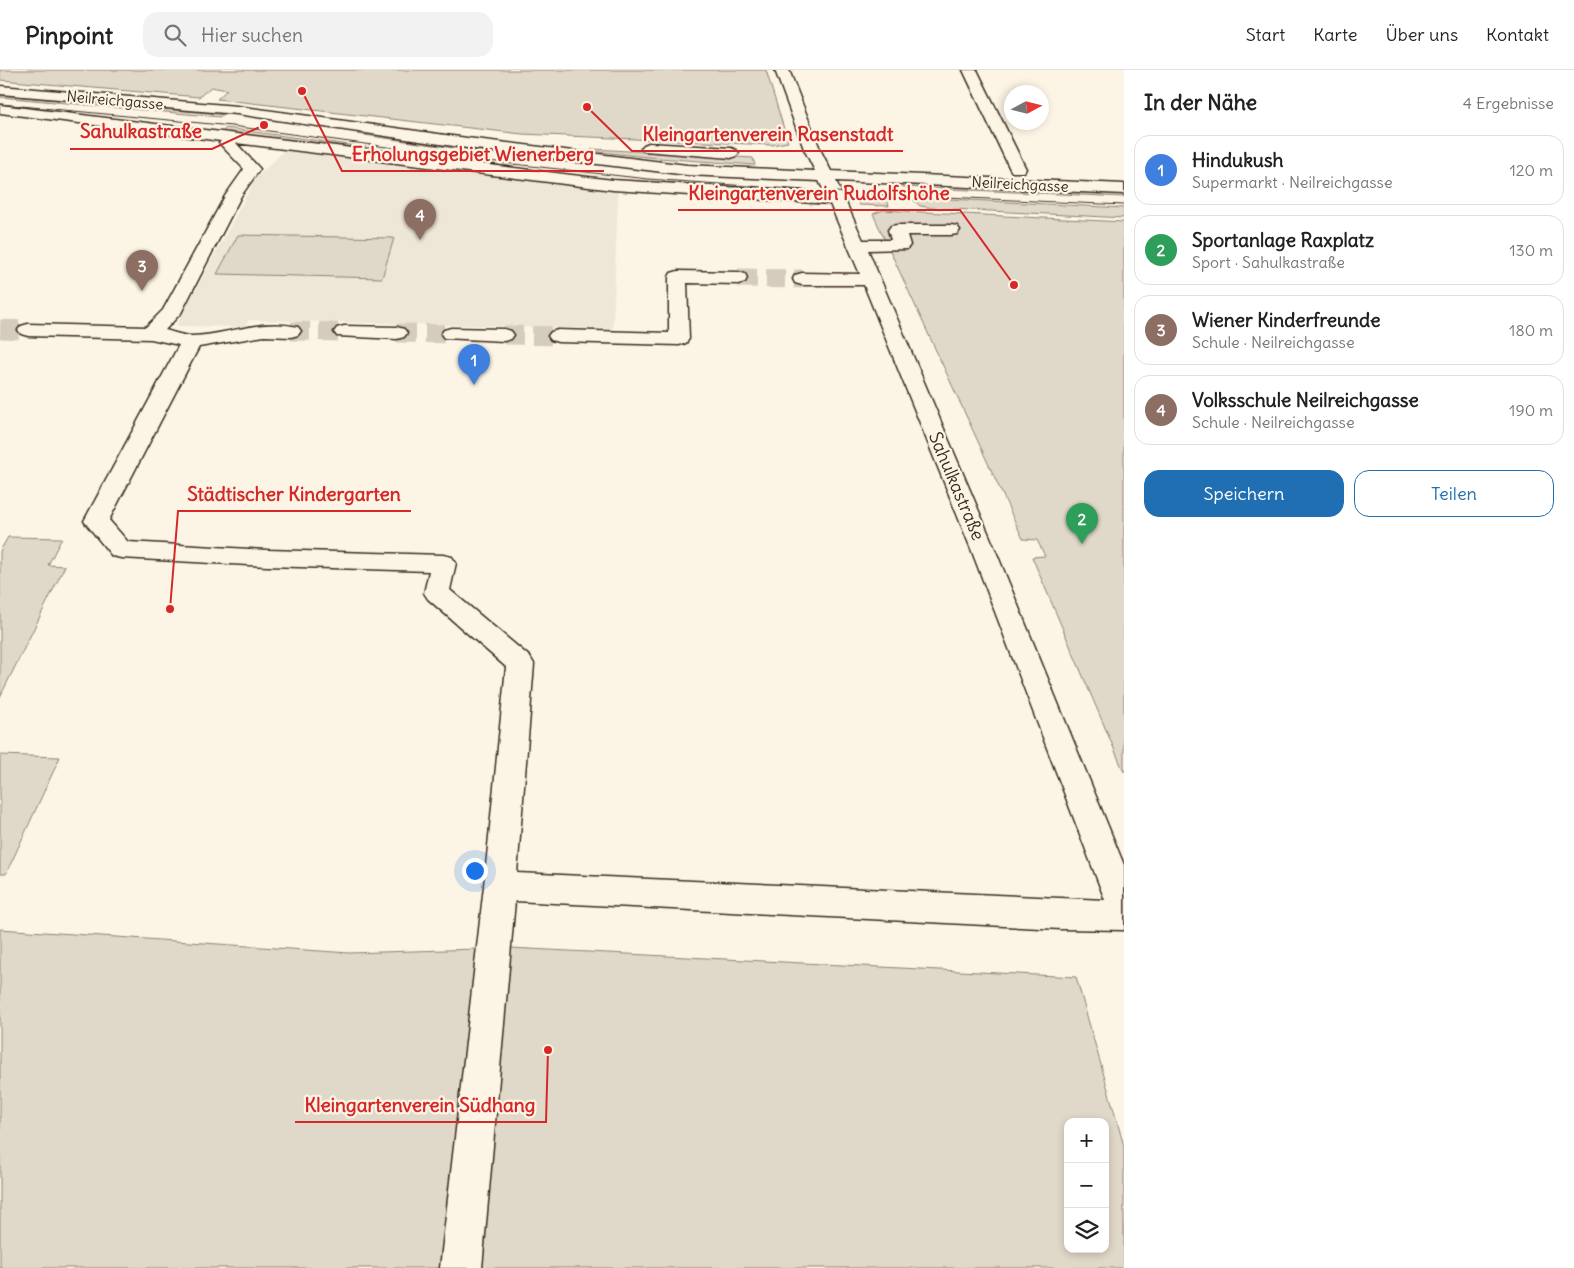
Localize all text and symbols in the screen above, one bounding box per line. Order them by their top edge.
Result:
search box [143,12,493,57]
text: Pinpoint [25,20,113,50]
icon: search [161,21,189,49]
text: Hier suchen [201,23,303,47]
text: Start [1246,23,1285,46]
text: Karte [1313,23,1358,46]
text: Über uns [1386,23,1458,46]
text: Kontakt [1486,23,1549,46]
north arrow [1004,85,1049,130]
street label: Neilreichgasse [66,86,164,114]
text: In der Nähe [1144,89,1257,116]
text: 4 Ergebnisse [1463,93,1554,113]
callout: Sahulkastraße [70,115,212,149]
callout: Kleingartenverein Rasenstadt [632,117,903,151]
text: Sahulkastraße [80,119,202,143]
text: Kleingartenverein Rasenstadt [643,122,894,146]
callout: Erholungsgebiet Wienerberg [342,137,604,171]
text: Erholungsgebiet Wienerberg [352,142,594,166]
text: Hindukush [1192,148,1284,172]
text: 1 [1158,160,1164,180]
text: 120 m [1510,160,1553,180]
street label: Neilreichgasse [971,172,1069,196]
text: Supermarkt · Neilreichgasse [1192,172,1393,192]
callout: Kleingartenverein Rudolfshöhe [678,176,960,210]
text: Kleingartenverein Rudolfshöhe [688,181,950,205]
pin: 4 [404,199,436,240]
text: Sportanlage Raxplatz [1192,228,1374,252]
text: 2 [1157,240,1165,260]
text: 130 m [1509,240,1553,260]
pin: 3 [126,250,158,291]
text: Sport · Sahulkastraße [1192,252,1345,272]
text: Wiener Kinderfreunde [1192,308,1380,332]
text: 3 [1156,320,1166,340]
text: 180 m [1509,320,1553,340]
text: Schule · Neilreichgasse [1192,332,1355,352]
pin: 1 [458,344,490,385]
text: Volksschule Neilreichgasse [1192,388,1419,412]
text: 4 [1156,400,1166,420]
text: 190 m [1509,400,1553,420]
text: Schule · Neilreichgasse [1192,412,1355,432]
street label: Sahulkastraße [924,428,990,544]
button: Speichern [1144,470,1344,517]
button: Teilen [1354,470,1554,517]
callout: Städtischer Kindergarten [178,477,411,511]
text: Städtischer Kindergarten [187,482,401,506]
pin: 2 [1066,503,1098,544]
your location [462,858,488,884]
callout: Kleingartenverein Südhang [295,1088,546,1122]
text: Kleingartenverein Südhang [305,1093,535,1117]
map controls [1064,1118,1109,1253]
button: + [1064,1118,1109,1163]
button: − [1064,1163,1109,1208]
button: layers [1064,1208,1109,1253]

